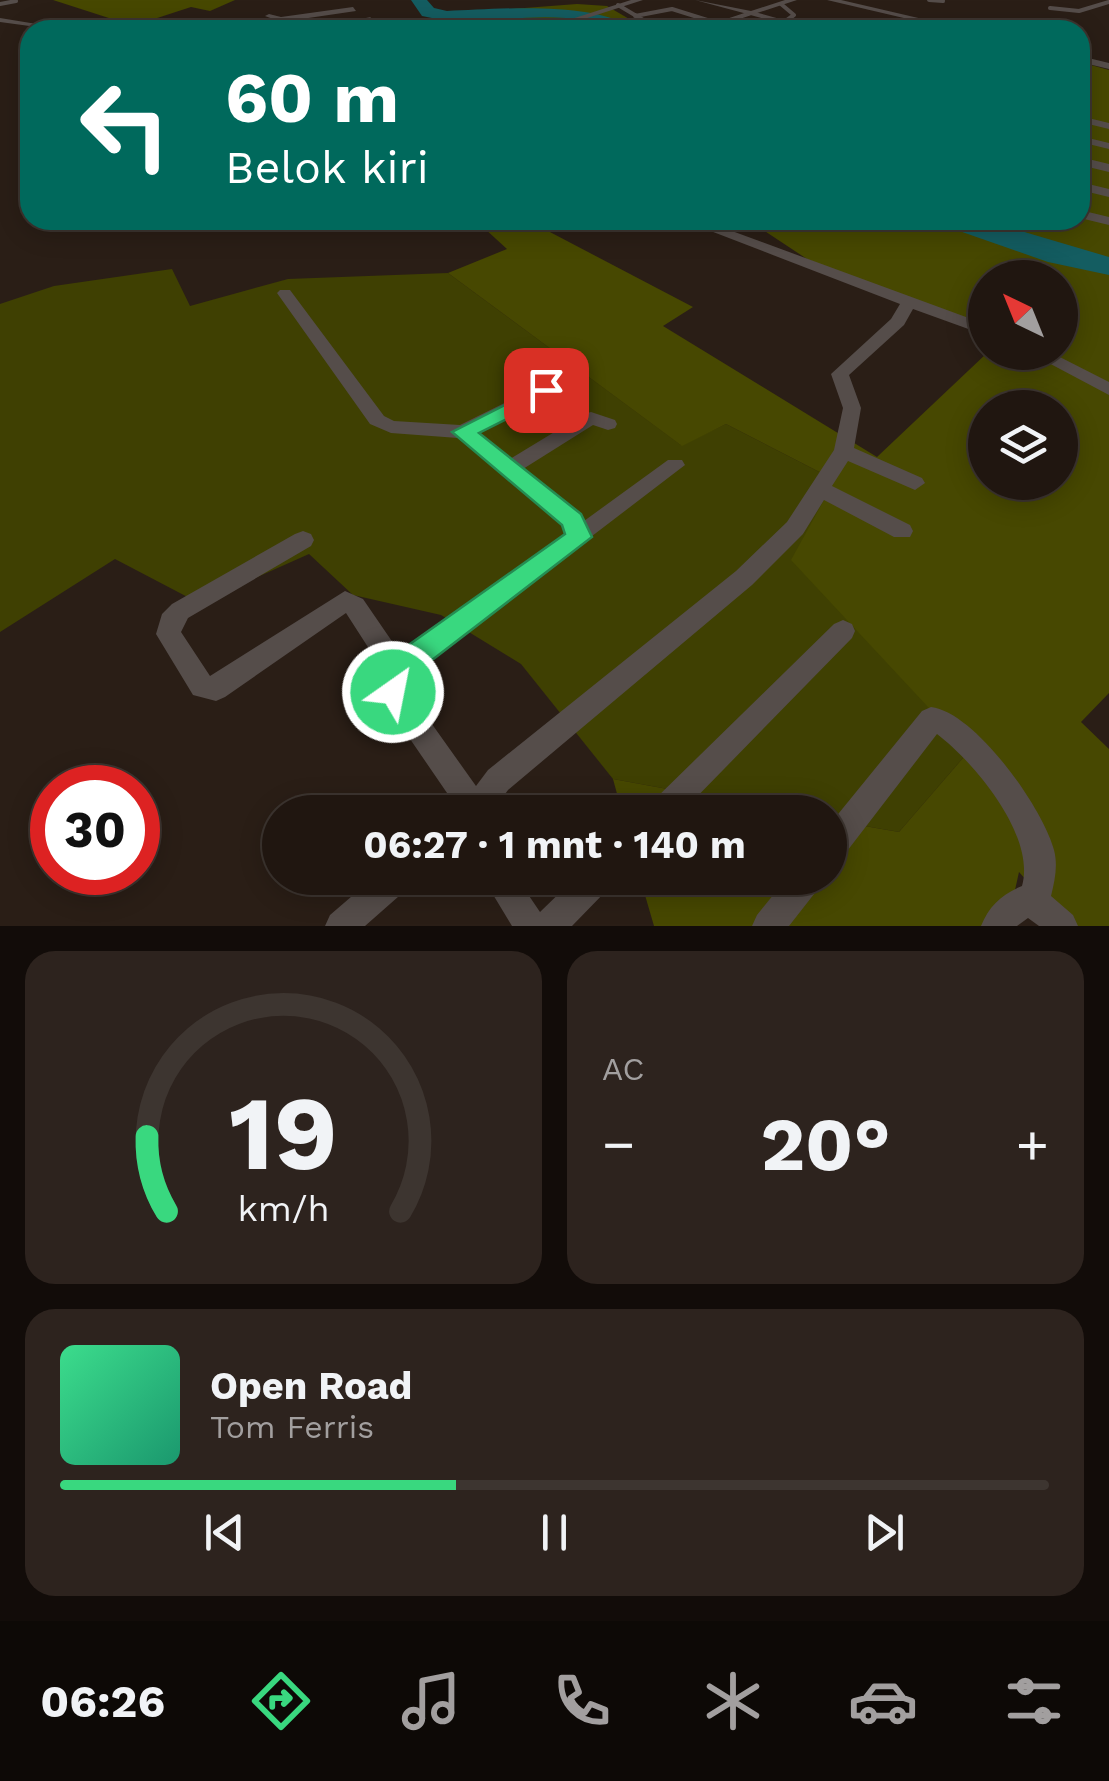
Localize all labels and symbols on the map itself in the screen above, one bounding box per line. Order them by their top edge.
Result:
north arrow [968,260,1078,370]
pin [504,348,589,433]
position arrow [341,640,445,744]
speed limit sign: 30 [30,765,160,895]

